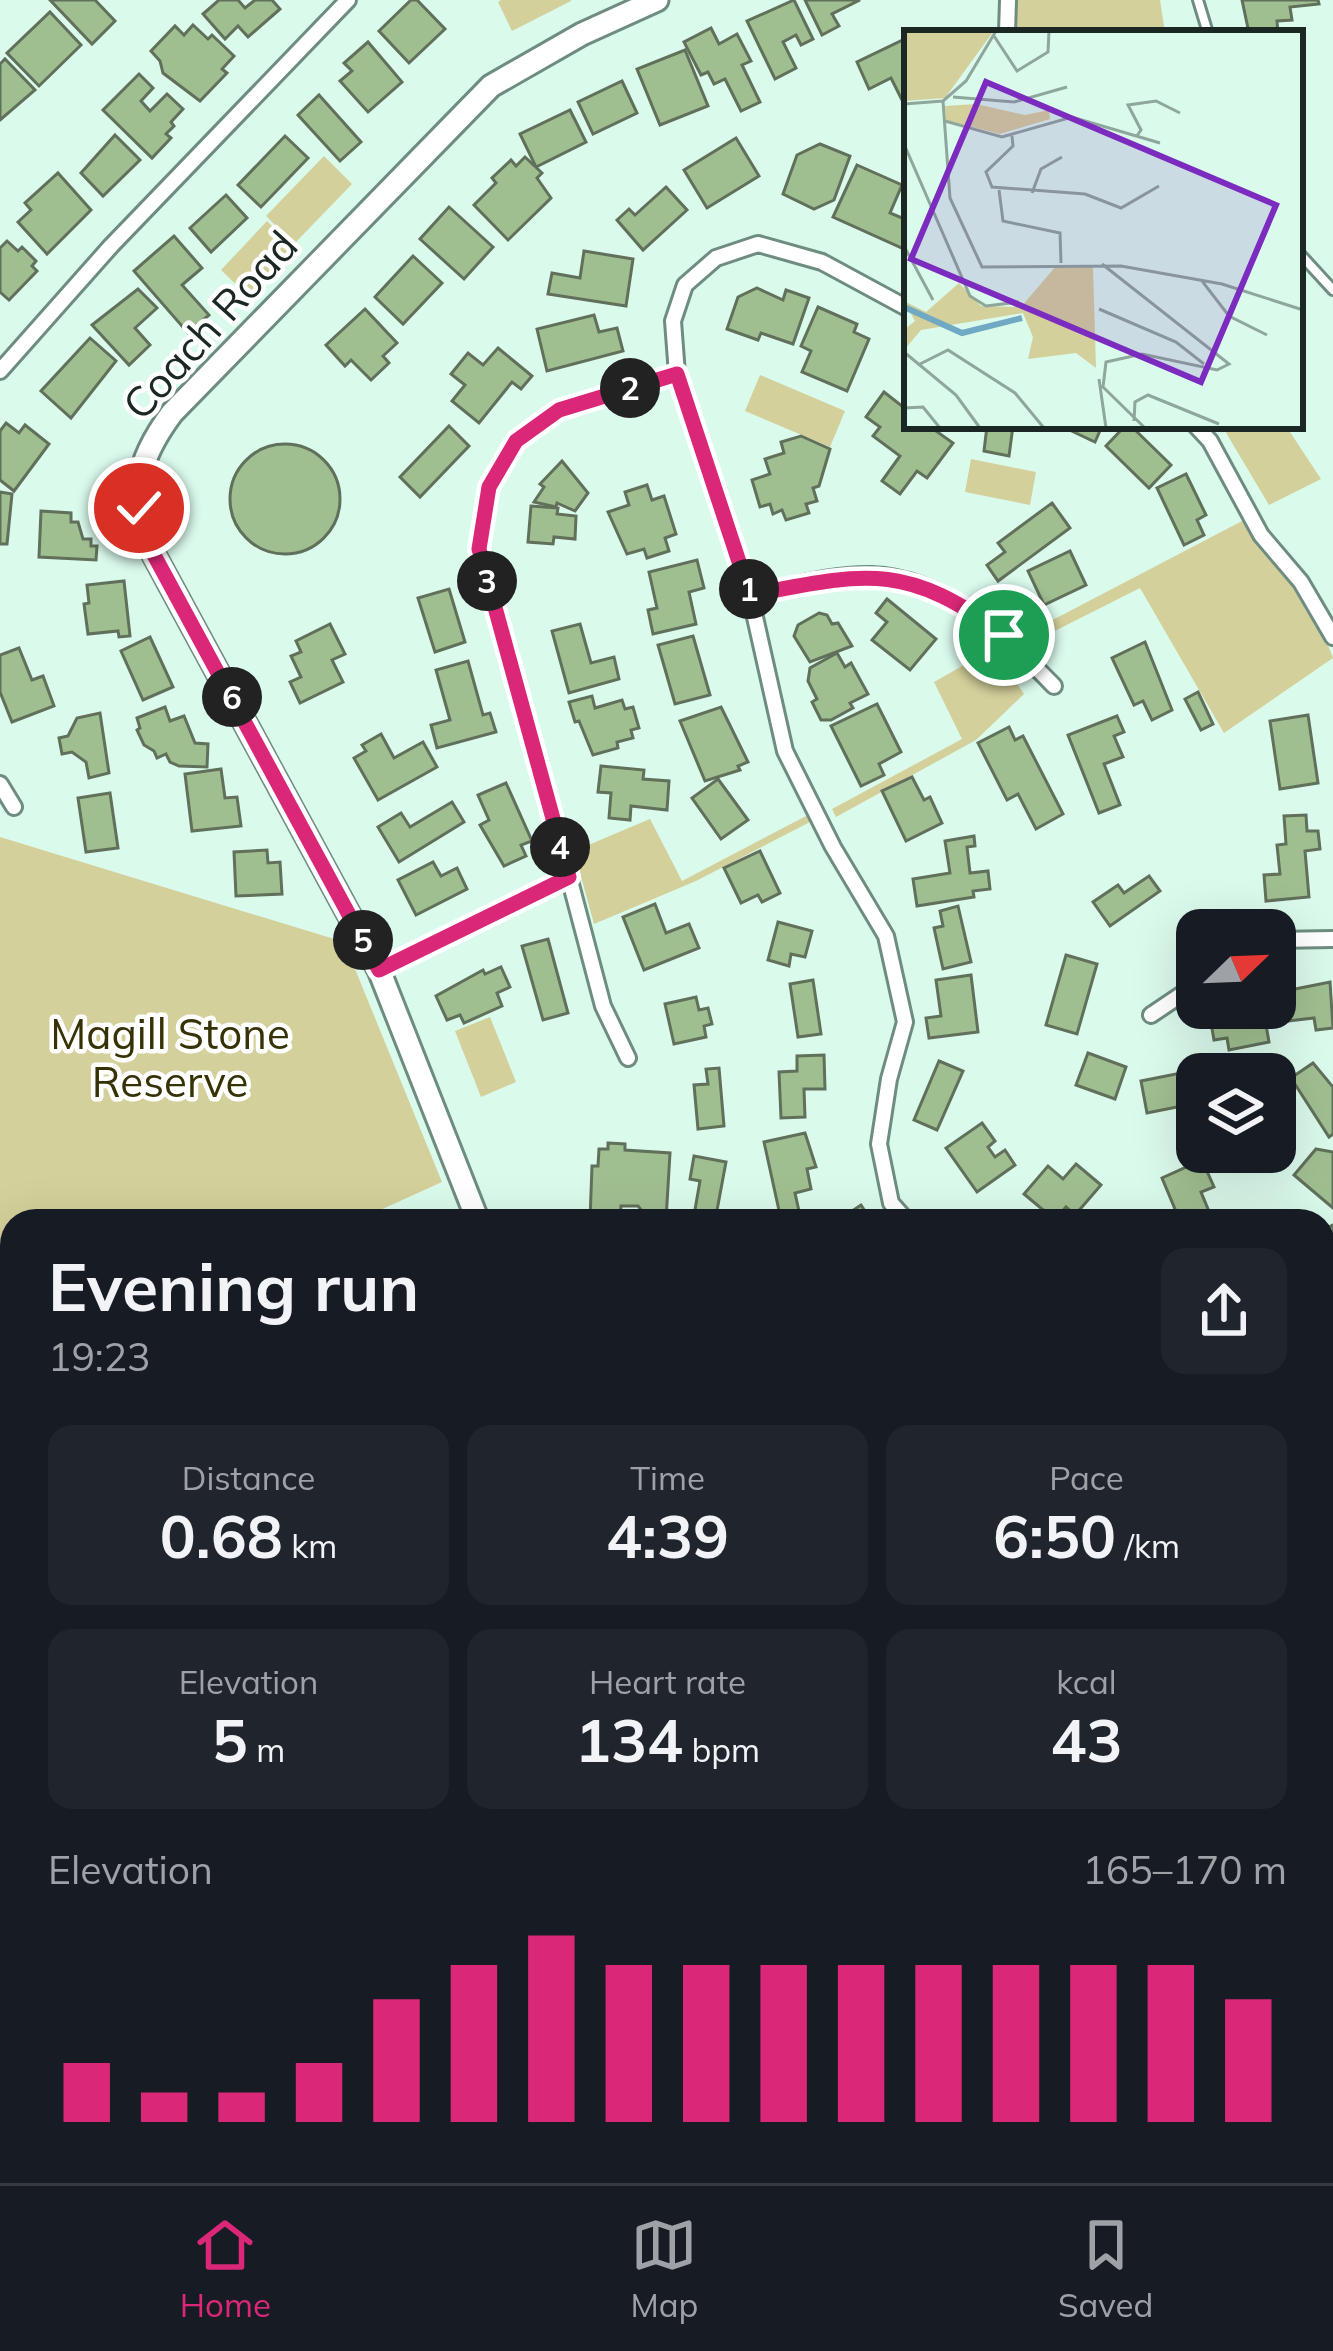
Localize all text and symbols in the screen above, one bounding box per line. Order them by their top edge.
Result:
inset map [904,30,1303,429]
street label: Coach Road [111,219,308,430]
pin: 2 [600,358,660,418]
text: 2 [620,367,640,408]
pin [88,457,190,559]
icon: check [106,475,172,541]
pin: 3 [457,551,517,611]
pin: 1 [719,559,779,619]
text: 3 [477,560,497,601]
text: 1 [739,568,759,609]
pin [953,584,1055,686]
icon: arrive [971,602,1037,668]
pin: 6 [202,667,262,727]
text: 6 [222,676,242,717]
pin: 4 [530,817,590,877]
text: 4 [550,826,570,867]
north arrow [1176,909,1296,1029]
map controls [1176,909,1296,1173]
pin: 5 [333,910,393,970]
text: 5 [353,919,373,960]
park label: Magill Stone Reserve [50,1007,290,1108]
button: layers [1176,1053,1296,1173]
text: Evening run [48,1245,419,1328]
button: share [1161,1248,1287,1374]
text: 19:23 [48,1332,151,1381]
text: Distance [182,1457,315,1498]
text: Time [630,1457,705,1498]
text: Pace [1049,1457,1124,1498]
text: 0.68 [160,1498,283,1573]
text: 4:39 [606,1498,729,1573]
text: 6:50 [993,1498,1116,1573]
text: km [283,1525,337,1566]
text: /km [1116,1525,1180,1566]
text: Elevation [179,1661,318,1702]
text: Heart rate [589,1661,746,1702]
text: kcal [1056,1661,1117,1702]
text: 5 [212,1702,248,1777]
text: 134 [575,1702,683,1777]
text: 43 [1051,1702,1123,1777]
text: m [248,1729,285,1770]
text: bpm [683,1729,760,1770]
text: Elevation [48,1845,213,1894]
text: 165–170 m [1082,1845,1287,1894]
tab: Home [180,2212,271,2325]
tab: Map [630,2212,698,2325]
tab: Saved [1058,2212,1153,2325]

